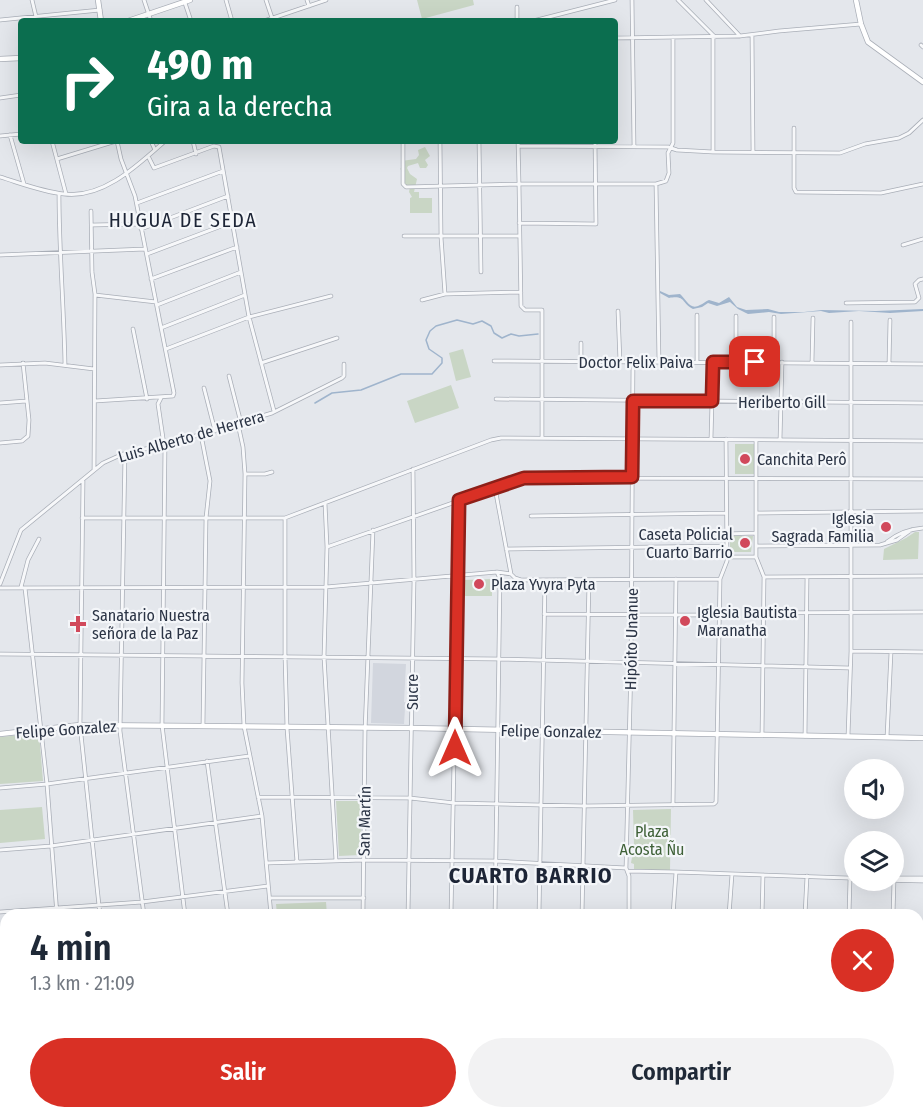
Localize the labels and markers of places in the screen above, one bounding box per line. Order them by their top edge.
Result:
pin [729,336,780,387]
place label: Canchita Perô [757,450,847,469]
marker: Canchita Perô [738,452,752,466]
place label: Iglesia Sagrada Familia [771,509,874,546]
marker: Iglesia Sagrada Familia [879,520,893,534]
place label: Caseta Policial Cuarto Barrio [639,525,733,562]
marker: Caseta Policial Cuarto Barrio [738,536,752,550]
place label: Plaza Yvyra Pyta [491,575,596,594]
marker: Plaza Yvyra Pyta [472,577,486,591]
place label: Iglesia Bautista Maranatha [697,603,797,640]
place label: Sanatario Nuestra señora de la Paz [92,606,210,643]
marker: Iglesia Bautista Maranatha [678,614,692,628]
marker: Sanatario Nuestra señora de la Paz [69,615,87,633]

